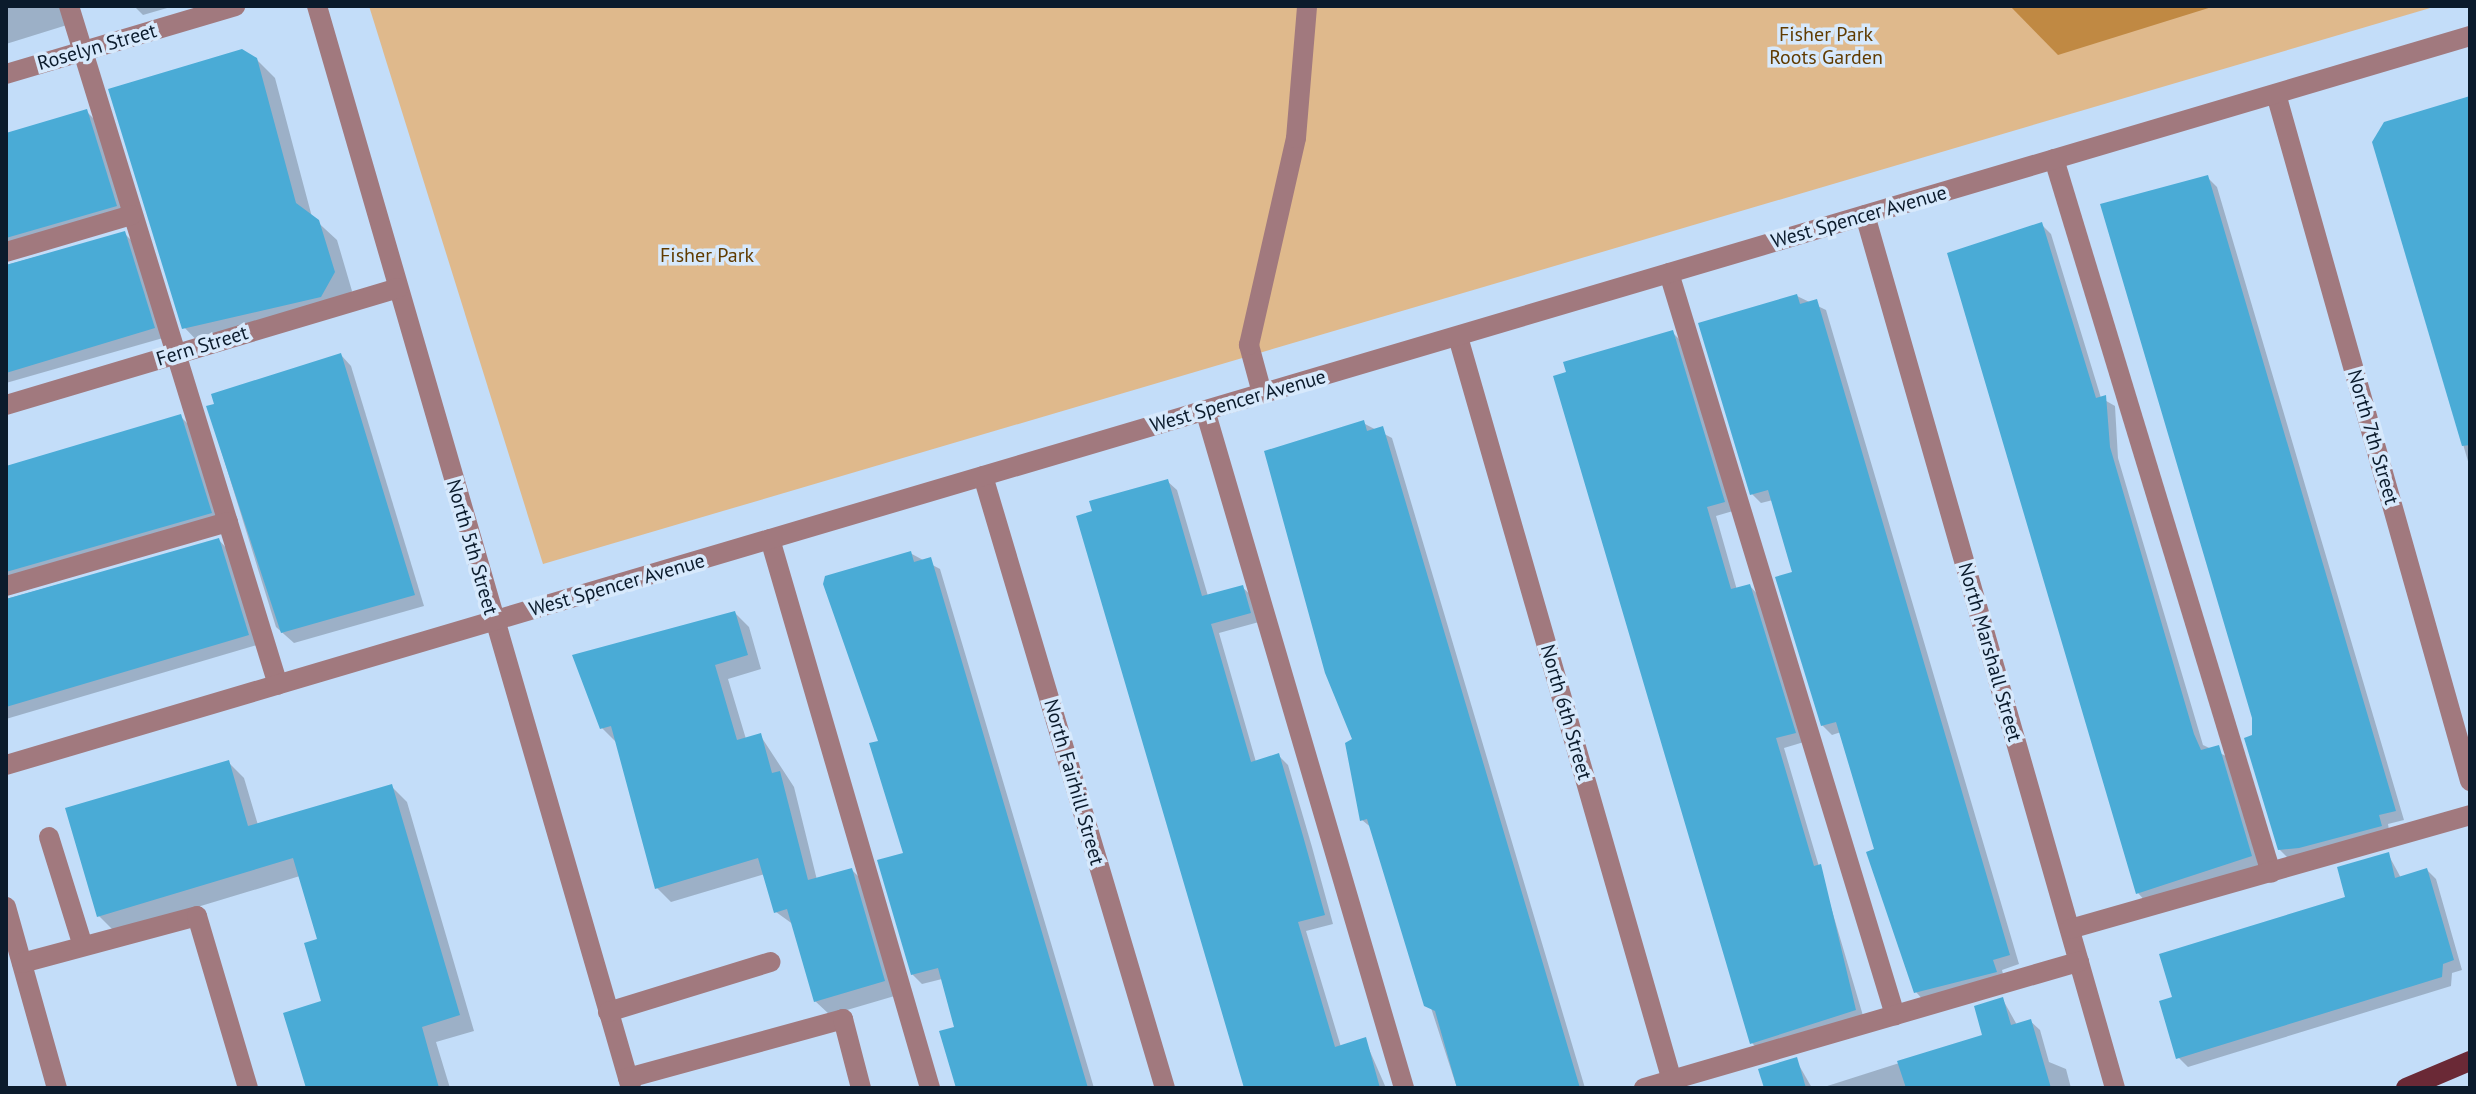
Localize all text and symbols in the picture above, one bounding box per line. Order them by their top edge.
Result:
street label: Roselyn Street [35,19,159,75]
park label: Fisher Park Roots Garden [1769,22,1883,69]
street label: West Spencer Avenue [1768,180,1950,254]
park label: Fisher Park [660,243,754,267]
street label: Fern Street [153,321,251,371]
street label: West Spencer Avenue [1147,364,1329,438]
street label: North 7th Street [2342,367,2404,507]
street label: North 5th Street [441,477,503,617]
street label: West Spencer Avenue [526,548,708,622]
street label: North Marshall Street [1953,560,2027,744]
street label: North 6th Street [1535,642,1597,782]
street label: North Fairhill Street [1039,696,1109,868]

